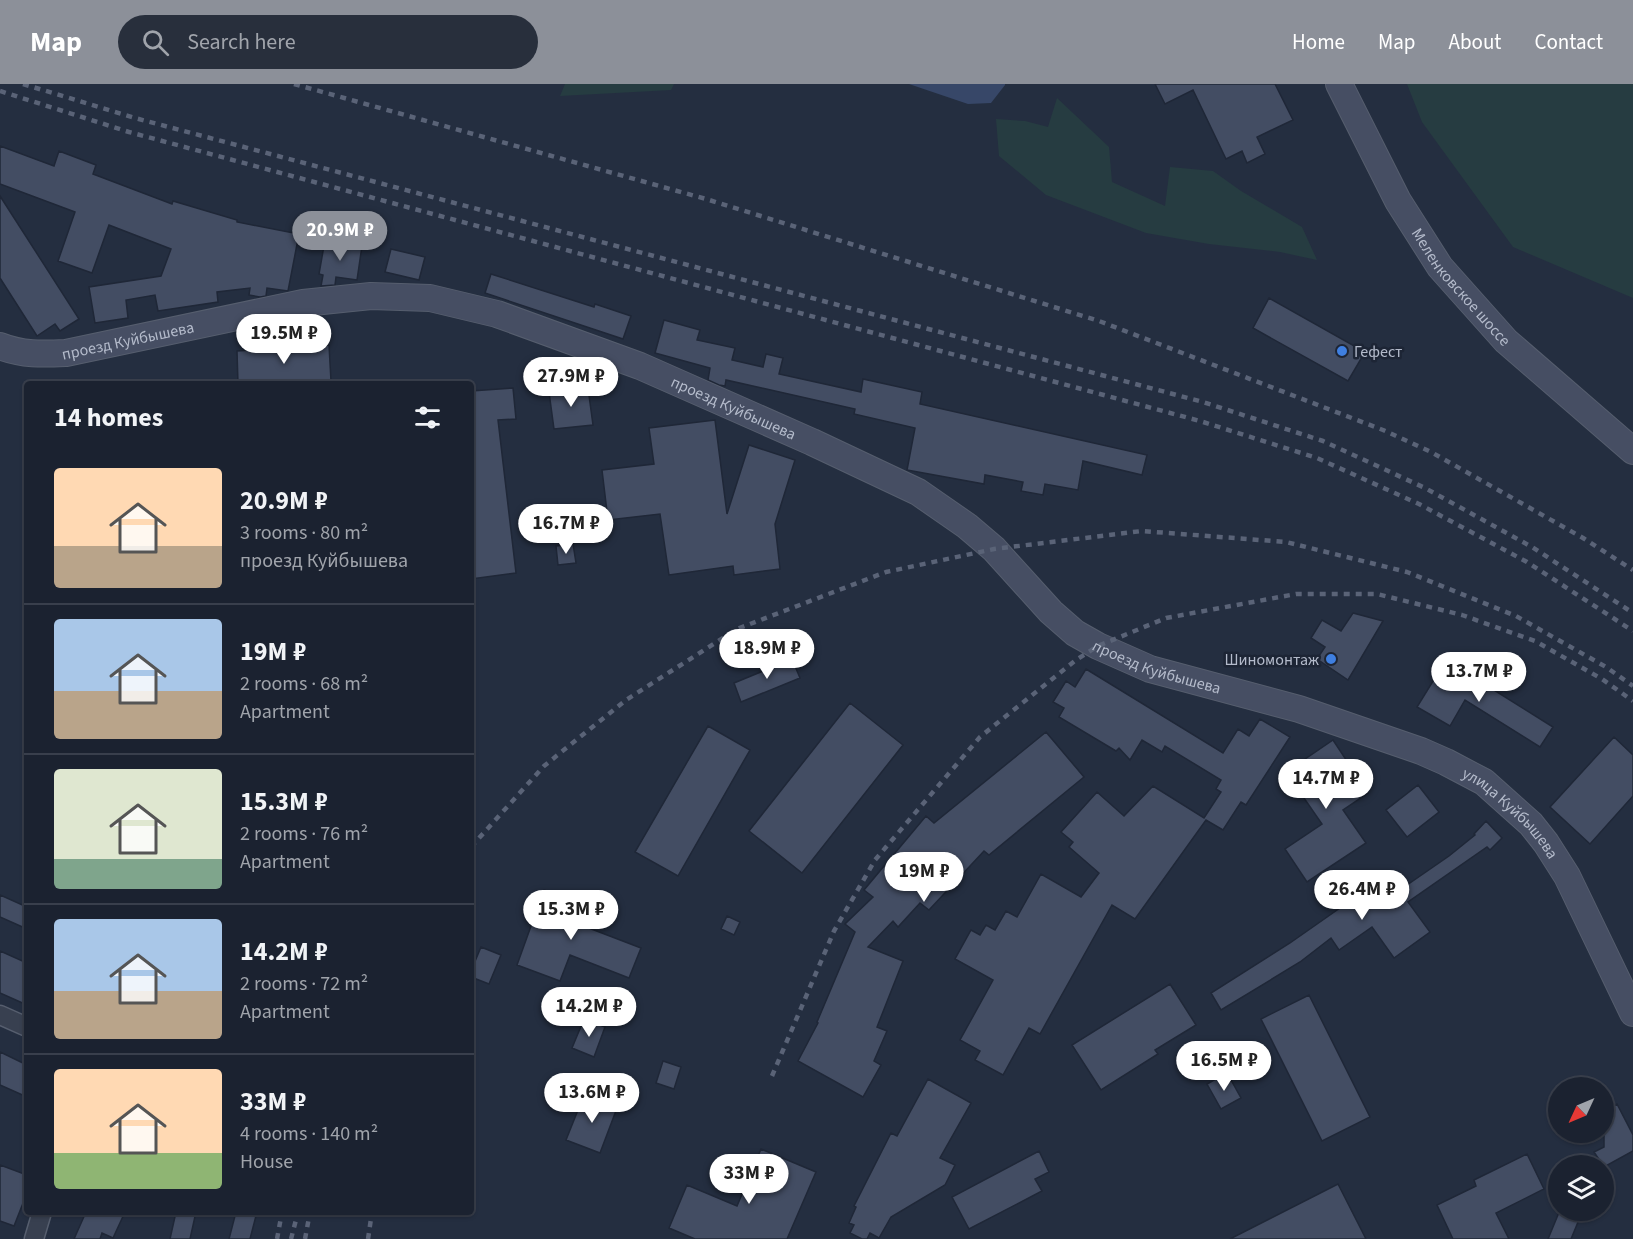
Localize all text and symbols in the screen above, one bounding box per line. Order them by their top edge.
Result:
search box [118,15,538,69]
text: Map [30,22,82,62]
icon: search [139,26,172,59]
text: Search here [187,26,296,58]
text: Home [1292,27,1345,57]
text: Map [1378,27,1416,57]
text: About [1449,27,1501,57]
text: Contact [1534,27,1603,57]
pin: 20.9M ₽ [285,211,395,262]
text: 20.9M ₽ [306,216,374,244]
street label: Меленковское шоссе [1406,224,1515,351]
pin: 19.5M ₽ [229,314,339,365]
street label: проезд Куйбышева [60,316,196,366]
text: 19.5M ₽ [250,319,318,347]
place label: Гефест [1354,341,1402,363]
marker: Гефест [1335,344,1349,358]
pin: 27.9M ₽ [516,357,626,408]
text: 27.9M ₽ [537,362,605,390]
street label: проезд Куйбышева [667,371,799,446]
text: 14 homes [54,399,163,436]
icon: filters [411,401,444,434]
text: 20.9M ₽ [240,482,328,519]
icon: home [102,492,174,564]
pin: 16.7M ₽ [511,504,621,555]
text: 16.7M ₽ [532,509,600,537]
text: 3 rooms · 80 m² [240,519,368,547]
text: проезд Куйбышева [240,547,408,575]
pin: 18.9M ₽ [712,629,822,680]
text: 19M ₽ [240,633,306,670]
text: 18.9M ₽ [733,634,801,662]
street label: проезд Куйбышева [1088,635,1223,700]
icon: home [102,643,174,715]
place label: Шиномонтаж [1224,649,1319,671]
marker: Шиномонтаж [1324,652,1338,666]
pin: 13.7M ₽ [1424,652,1534,703]
text: 13.7M ₽ [1445,657,1513,685]
text: 2 rooms · 68 m² [240,670,368,698]
text: Apartment [240,698,330,726]
pin: 14.7M ₽ [1271,759,1381,810]
street label: улица Куйбышева [1458,763,1563,863]
text: 14.7M ₽ [1292,764,1360,792]
text: 15.3M ₽ [240,783,328,820]
icon: home [102,793,174,865]
text: 2 rooms · 76 m² [240,820,368,848]
text: Apartment [240,848,330,876]
pin: 19M ₽ [882,852,966,903]
text: 19M ₽ [899,857,949,885]
pin: 26.4M ₽ [1307,870,1417,921]
text: 26.4M ₽ [1328,875,1396,903]
pin: 15.3M ₽ [516,890,626,941]
text: 15.3M ₽ [537,895,605,923]
text: 14.2M ₽ [240,933,328,970]
icon: home [102,943,174,1015]
text: 2 rooms · 72 m² [240,970,368,998]
pin: 14.2M ₽ [534,987,644,1038]
text: 14.2M ₽ [555,992,623,1020]
text: Apartment [240,998,330,1026]
pin: 16.5M ₽ [1169,1041,1279,1092]
text: 16.5M ₽ [1190,1046,1258,1074]
pin: 13.6M ₽ [537,1073,647,1124]
north arrow [1548,1077,1614,1143]
map controls [1548,1077,1614,1221]
text: 13.6M ₽ [558,1078,626,1106]
text: 33M ₽ [240,1083,306,1120]
icon: home [102,1093,174,1165]
text: 4 rooms · 140 m² [240,1120,378,1148]
text: House [240,1148,293,1176]
pin: 33M ₽ [707,1154,791,1205]
button: layers [1548,1155,1614,1221]
text: 33M ₽ [724,1159,774,1187]

